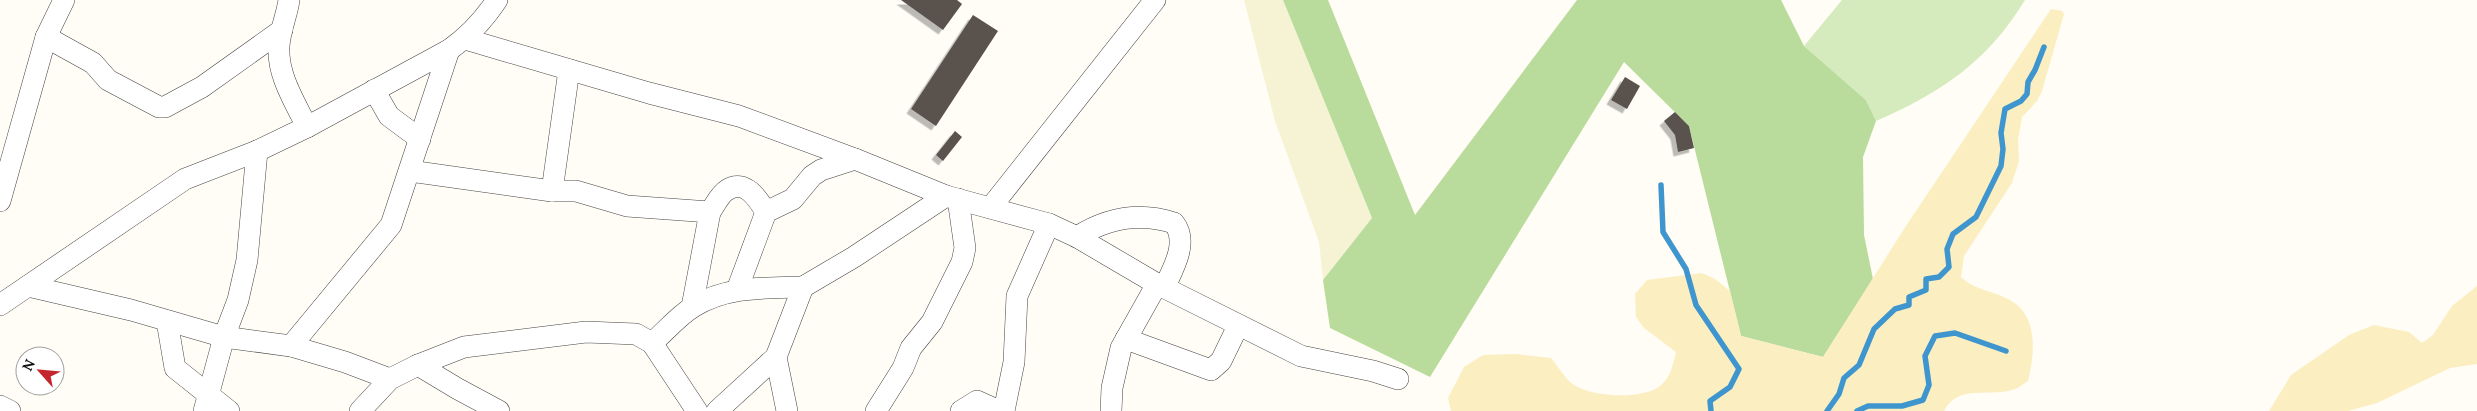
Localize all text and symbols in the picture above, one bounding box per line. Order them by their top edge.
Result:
north arrow [15,346,65,396]
text: N [18,356,39,374]

